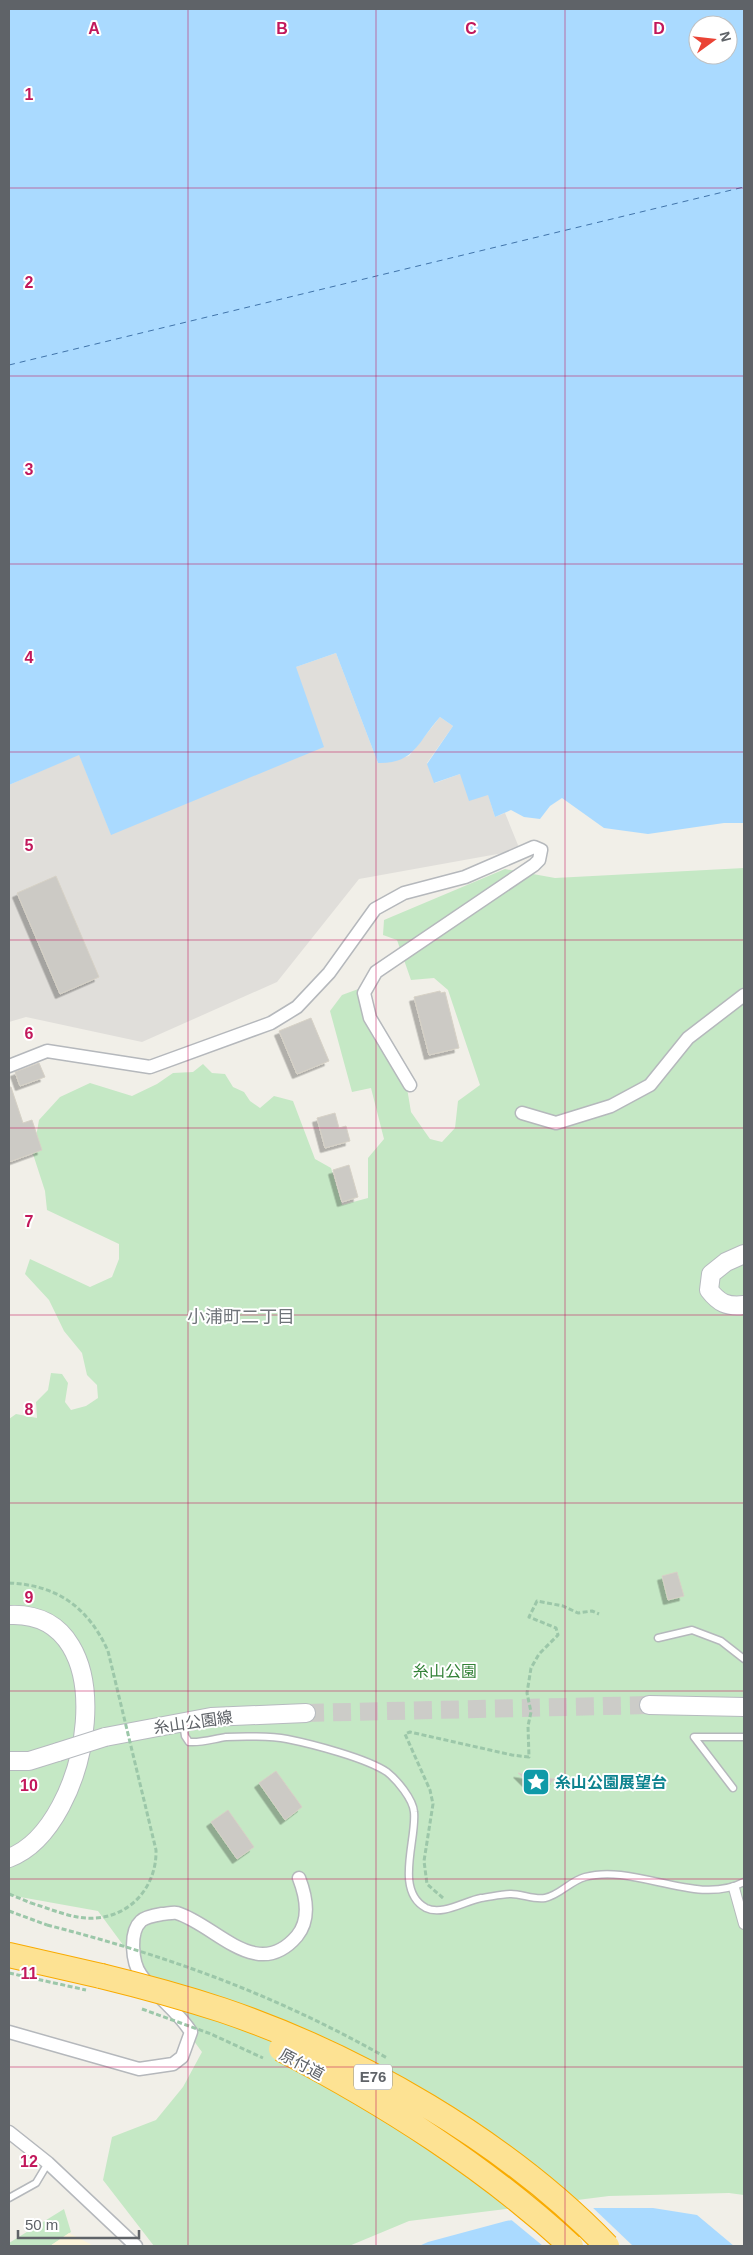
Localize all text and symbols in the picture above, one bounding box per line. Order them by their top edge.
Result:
north arrow [688,15,738,65]
text: A [88,20,100,37]
text: B [276,20,288,37]
text: C [465,20,477,37]
text: D [653,20,665,37]
text: N [717,30,735,44]
text: 1 [25,86,34,103]
text: 2 [25,274,34,291]
text: 3 [25,461,34,478]
text: 4 [25,649,34,666]
text: 5 [25,837,34,854]
text: 6 [25,1025,34,1042]
text: 7 [25,1213,34,1230]
district label: 小浦町二丁目 [187,1307,295,1327]
text: 8 [25,1401,34,1418]
text: 9 [25,1589,34,1606]
park label: 糸山公園 [413,1663,477,1680]
street label: 糸山公園線 [152,1709,234,1736]
place icon: 糸山公園展望台 [521,1767,551,1797]
place label: 糸山公園展望台 [555,1774,667,1791]
text: 10 [20,1777,38,1794]
text: 11 [21,1965,38,1982]
street label: 原付道 [277,2046,327,2083]
road number: E76 [354,2064,392,2090]
text: 12 [20,2153,38,2170]
scale bar [18,2208,139,2240]
text: 50 m [25,2216,58,2233]

